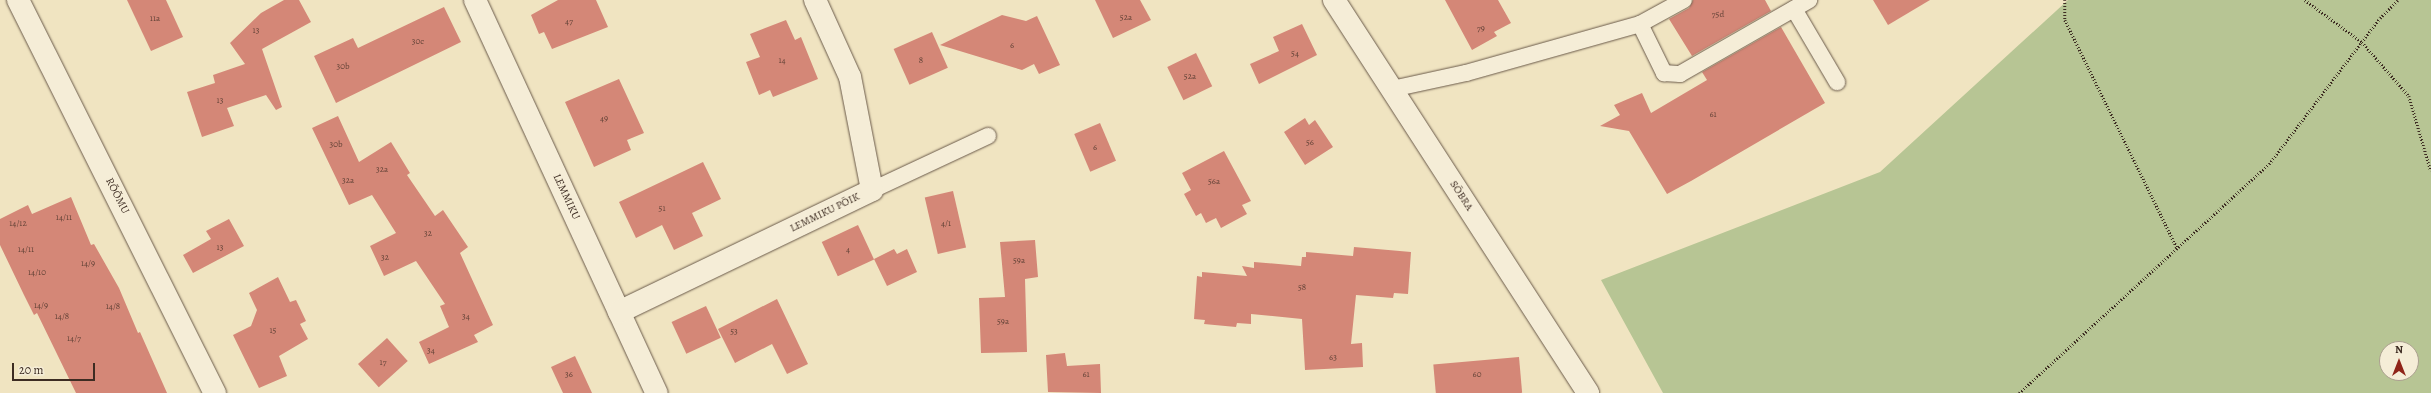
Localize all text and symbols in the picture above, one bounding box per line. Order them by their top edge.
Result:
house number: 75d [1712,9,1724,19]
house number: 52a [1120,12,1132,22]
house number: 11a [150,13,160,23]
house number: 47 [565,16,573,26]
house number: 79 [1477,23,1485,33]
house number: 13 [253,25,259,35]
house number: 30c [412,36,424,46]
house number: 6 [1010,40,1014,50]
house number: 54 [1291,48,1299,58]
house number: 14 [778,55,786,65]
house number: 8 [919,55,923,65]
house number: 30b [336,61,350,71]
house number: 52a [1184,71,1196,81]
house number: 13 [217,95,223,105]
house number: 61 [1709,109,1717,119]
house number: 49 [600,113,608,123]
house number: 56 [1306,137,1314,147]
house number: 30b [329,139,343,149]
house number: 6 [1093,142,1097,152]
house number: 32a [376,164,388,174]
street label: LEMMIKU [550,172,582,222]
house number: 32a [342,175,354,185]
street label: RÕÕMU [102,176,132,216]
house number: 56a [1208,176,1220,186]
street label: SÕBRA [1446,179,1476,213]
street label: LEMMIKU PÕIK [788,190,862,236]
house number: 51 [659,203,665,213]
house number: 14/11 [56,212,72,222]
house number: 14/12 [9,218,27,228]
house number: 4/1 [941,218,951,228]
house number: 32 [424,228,432,238]
house number: 13 [217,242,223,252]
house number: 14/11 [18,244,34,254]
house number: 4 [846,244,850,254]
house number: 32 [381,252,389,262]
house number: 59a [1013,255,1025,265]
house number: 14/9 [81,258,95,268]
house number: 14/10 [28,267,46,277]
house number: 58 [1298,282,1306,292]
house number: 14/9 [34,300,48,310]
house number: 14/8 [106,301,120,311]
house number: 14/8 [55,311,69,321]
house number: 34 [462,311,470,321]
house number: 59a [997,316,1009,326]
house number: 15 [270,325,276,335]
house number: 53 [730,326,738,336]
house number: 14/7 [67,333,81,343]
north arrow [2379,341,2419,381]
text: N [2395,342,2403,357]
house number: 34 [427,345,435,355]
house number: 63 [1329,352,1337,362]
scale bar [14,355,97,381]
house number: 17 [380,357,386,367]
text: 20 m [19,362,43,378]
house number: 36 [565,369,573,379]
house number: 61 [1082,369,1090,379]
house number: 60 [1473,369,1481,379]

